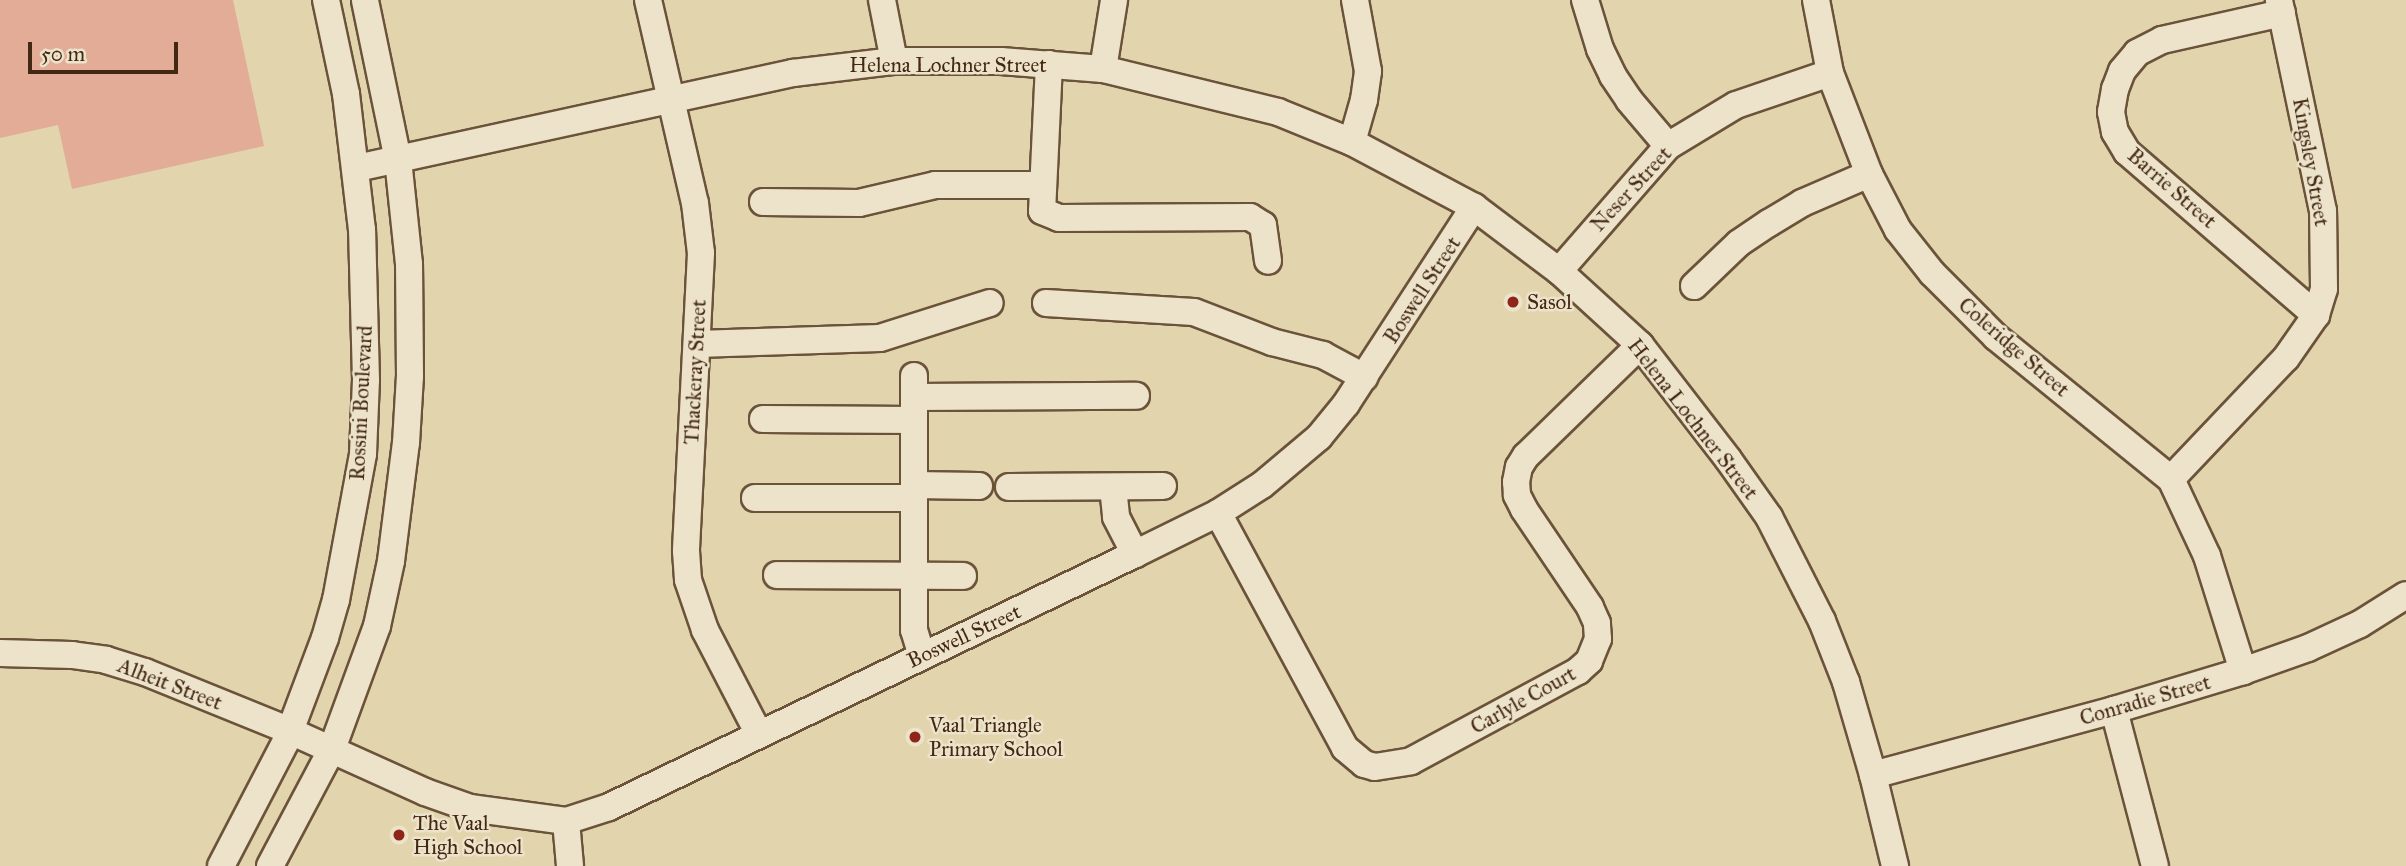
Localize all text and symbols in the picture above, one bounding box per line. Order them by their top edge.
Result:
scale bar [32,28,182,72]
text: 50 m [41,41,85,67]
street label: Helena Lochner Street [849,52,1047,78]
street label: Kingsley Street [2287,96,2335,228]
street label: Neser Street [1585,141,1677,237]
street label: Barrie Street [2122,143,2222,233]
street label: Boswell Street [1378,232,1466,348]
place label: Sasol [1527,289,1572,315]
street label: Coleridge Street [1953,292,2075,402]
marker: Sasol [1505,294,1521,310]
street label: Thackeray Street [679,299,711,445]
street label: Rossini Boulevard [344,325,378,481]
street label: Helena Lochner Street [1622,334,1764,504]
street label: Boswell Street [903,599,1025,673]
street label: Alheit Street [114,653,226,715]
street label: Carlyle Court [1466,661,1580,739]
street label: Conradie Street [2077,669,2213,731]
place label: Vaal Triangle Primary School [929,712,1063,762]
marker: Vaal Triangle Primary School [907,729,923,745]
place label: The Vaal High School [413,810,523,860]
marker: The Vaal High School [391,827,407,843]

